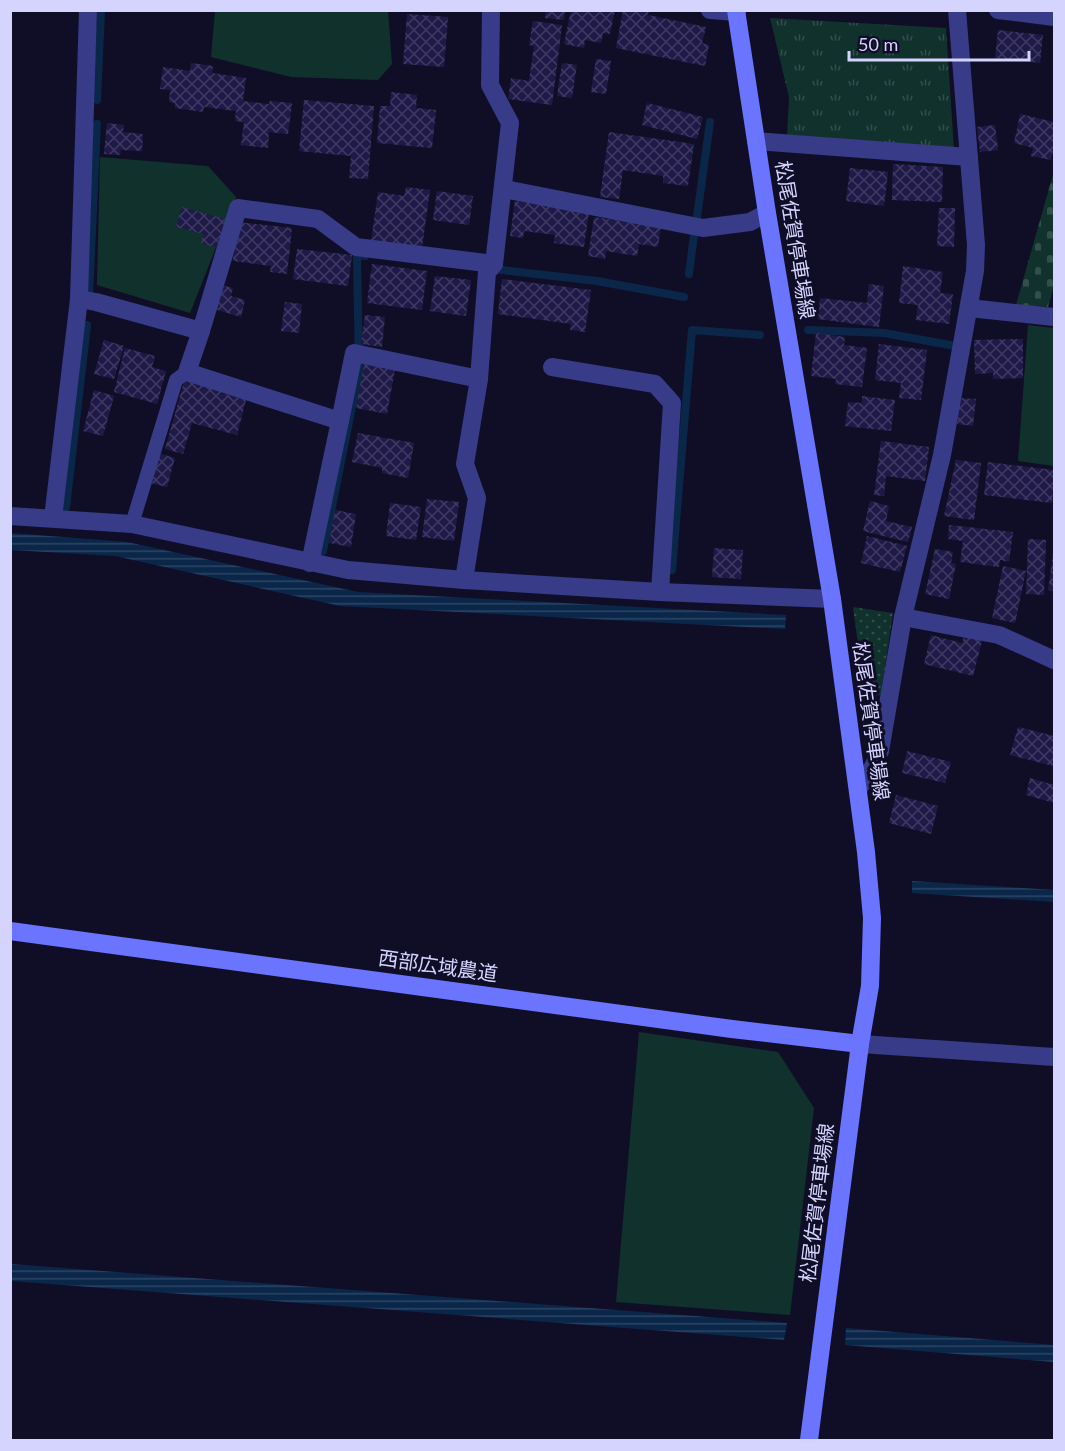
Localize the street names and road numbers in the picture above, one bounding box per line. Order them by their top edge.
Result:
street label: 松尾佐賀停車場線 [772,159,820,321]
street label: 松尾佐賀停車場線 [849,640,895,802]
street label: 西部広域農道 [377,945,499,985]
street label: 松尾佐賀停車場線 [794,1122,838,1284]

